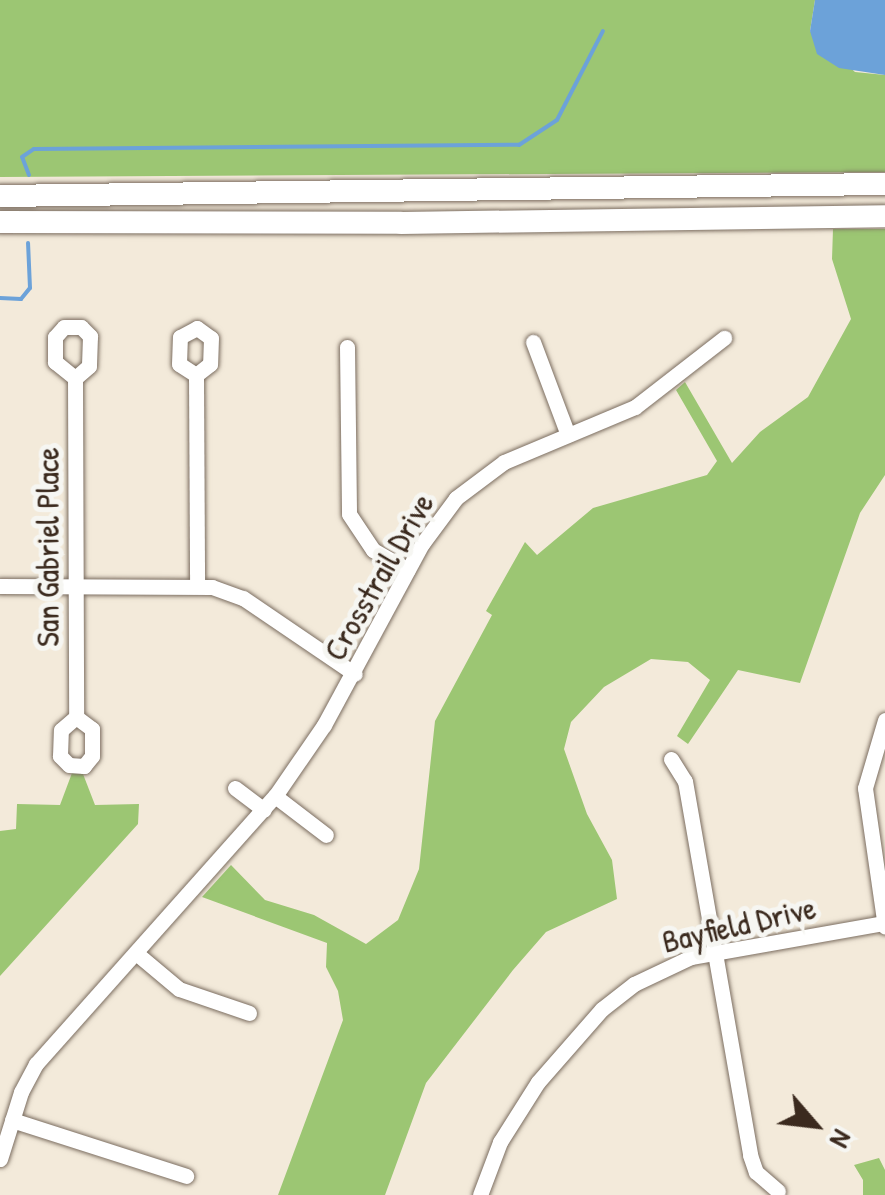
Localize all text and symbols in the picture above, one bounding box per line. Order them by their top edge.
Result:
street label: San Gabriel Place [29,447,67,647]
street label: Crosstrail Drive [316,487,442,667]
street label: Bayfield Drive [658,889,820,961]
north arrow [765,1075,865,1175]
text: N [821,1124,862,1155]

